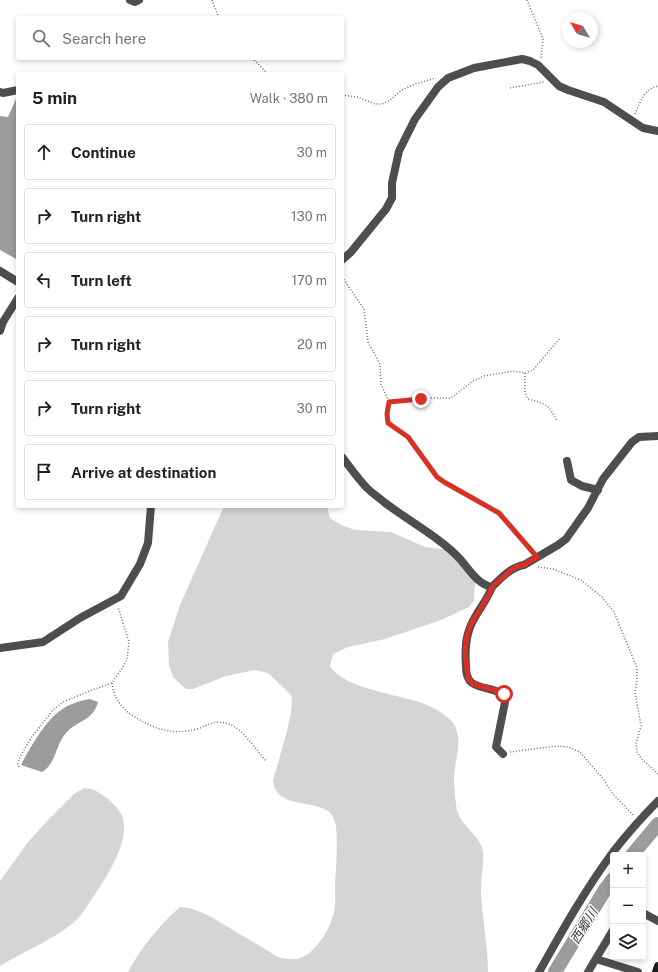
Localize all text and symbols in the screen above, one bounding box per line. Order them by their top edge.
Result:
north arrow [562,12,598,48]
search box [16,16,344,60]
icon: search [30,27,52,49]
text: Search here [62,30,146,47]
text: 5 min [32,88,77,108]
text: Walk · 380 m [250,91,328,106]
icon: ahead [33,141,55,163]
text: Continue [71,144,136,161]
text: 30 m [297,145,327,160]
icon: right [33,205,55,227]
text: Turn right [71,208,141,225]
text: 130 m [291,209,327,224]
icon: left [33,269,55,291]
text: Turn left [71,272,132,289]
text: 170 m [292,273,327,288]
icon: right [33,333,55,355]
text: Turn right [71,336,141,353]
text: 20 m [297,337,327,352]
route end [412,390,430,408]
icon: right [33,397,55,419]
text: Turn right [71,400,141,417]
text: 30 m [297,401,327,416]
icon: arrive [33,461,55,483]
text: Arrive at destination [71,464,216,481]
route start [495,685,513,703]
map controls [610,852,646,960]
button: + [610,852,646,888]
button: − [610,888,646,924]
water label: 西郷川 [567,904,602,947]
button: layers [610,924,646,960]

